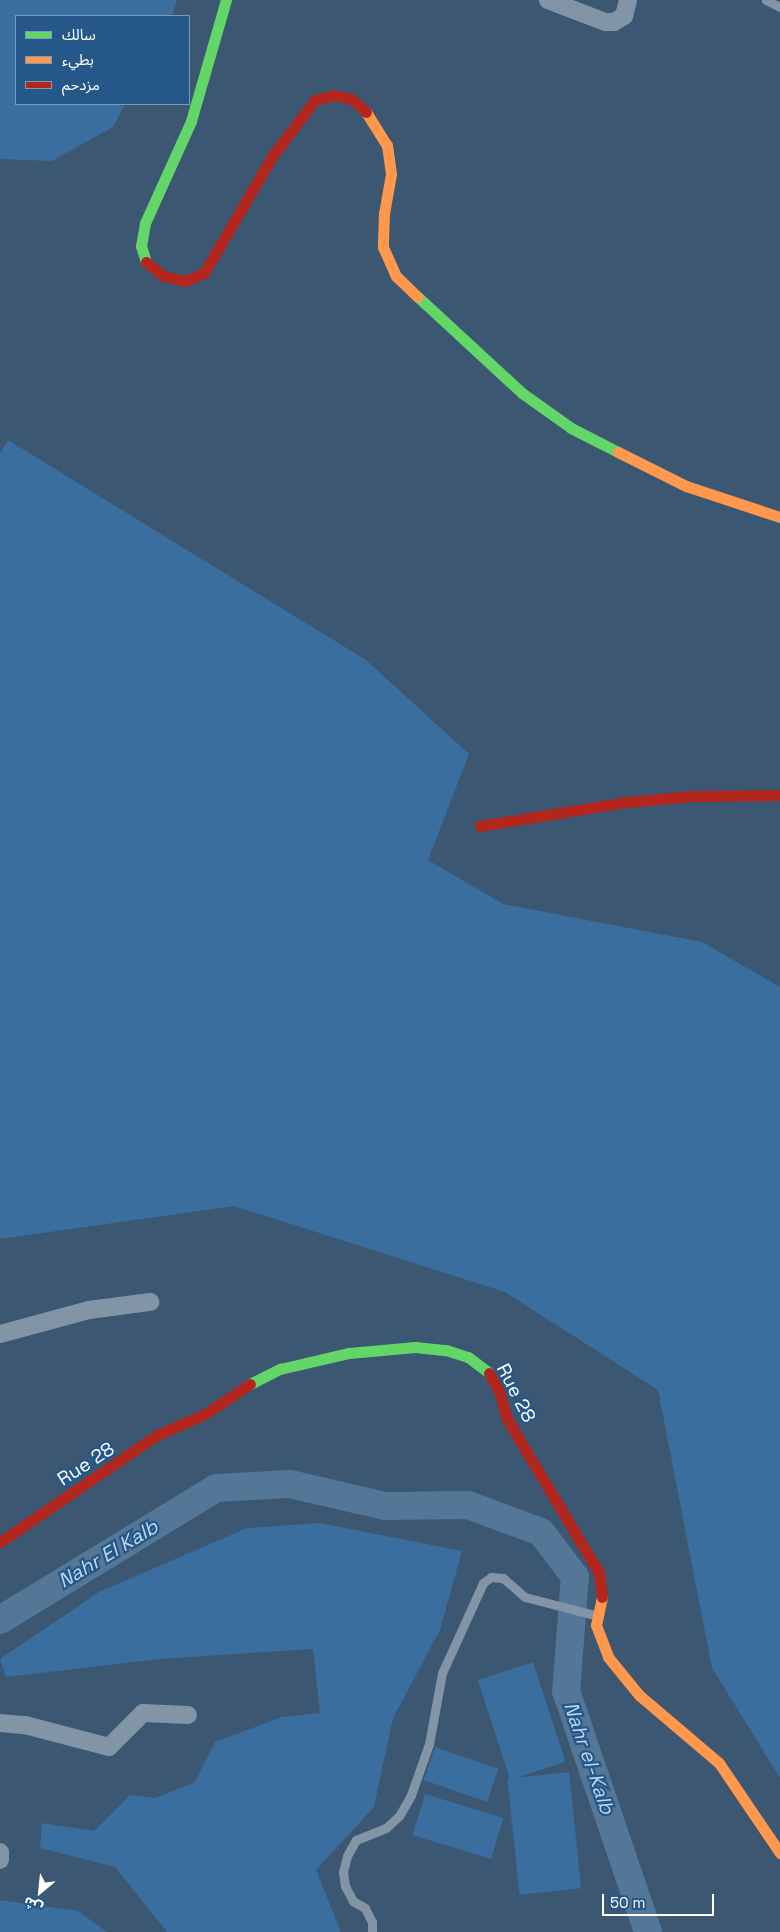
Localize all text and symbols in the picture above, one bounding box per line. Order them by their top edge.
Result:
legend [15,15,190,105]
text: سالك [62,25,96,44]
text: بطيء [62,50,94,69]
text: مزدحم [62,75,100,94]
street label: Rue 28 [492,1360,540,1426]
street label: Rue 28 [53,1437,119,1491]
water label: Nahr El Kalb [54,1515,162,1593]
water label: Nahr el-Kalb [559,1699,619,1817]
north arrow [15,1867,65,1917]
scale bar [605,1884,718,1916]
text: ش [20,1893,46,1918]
text: 50 m [610,1893,645,1912]

